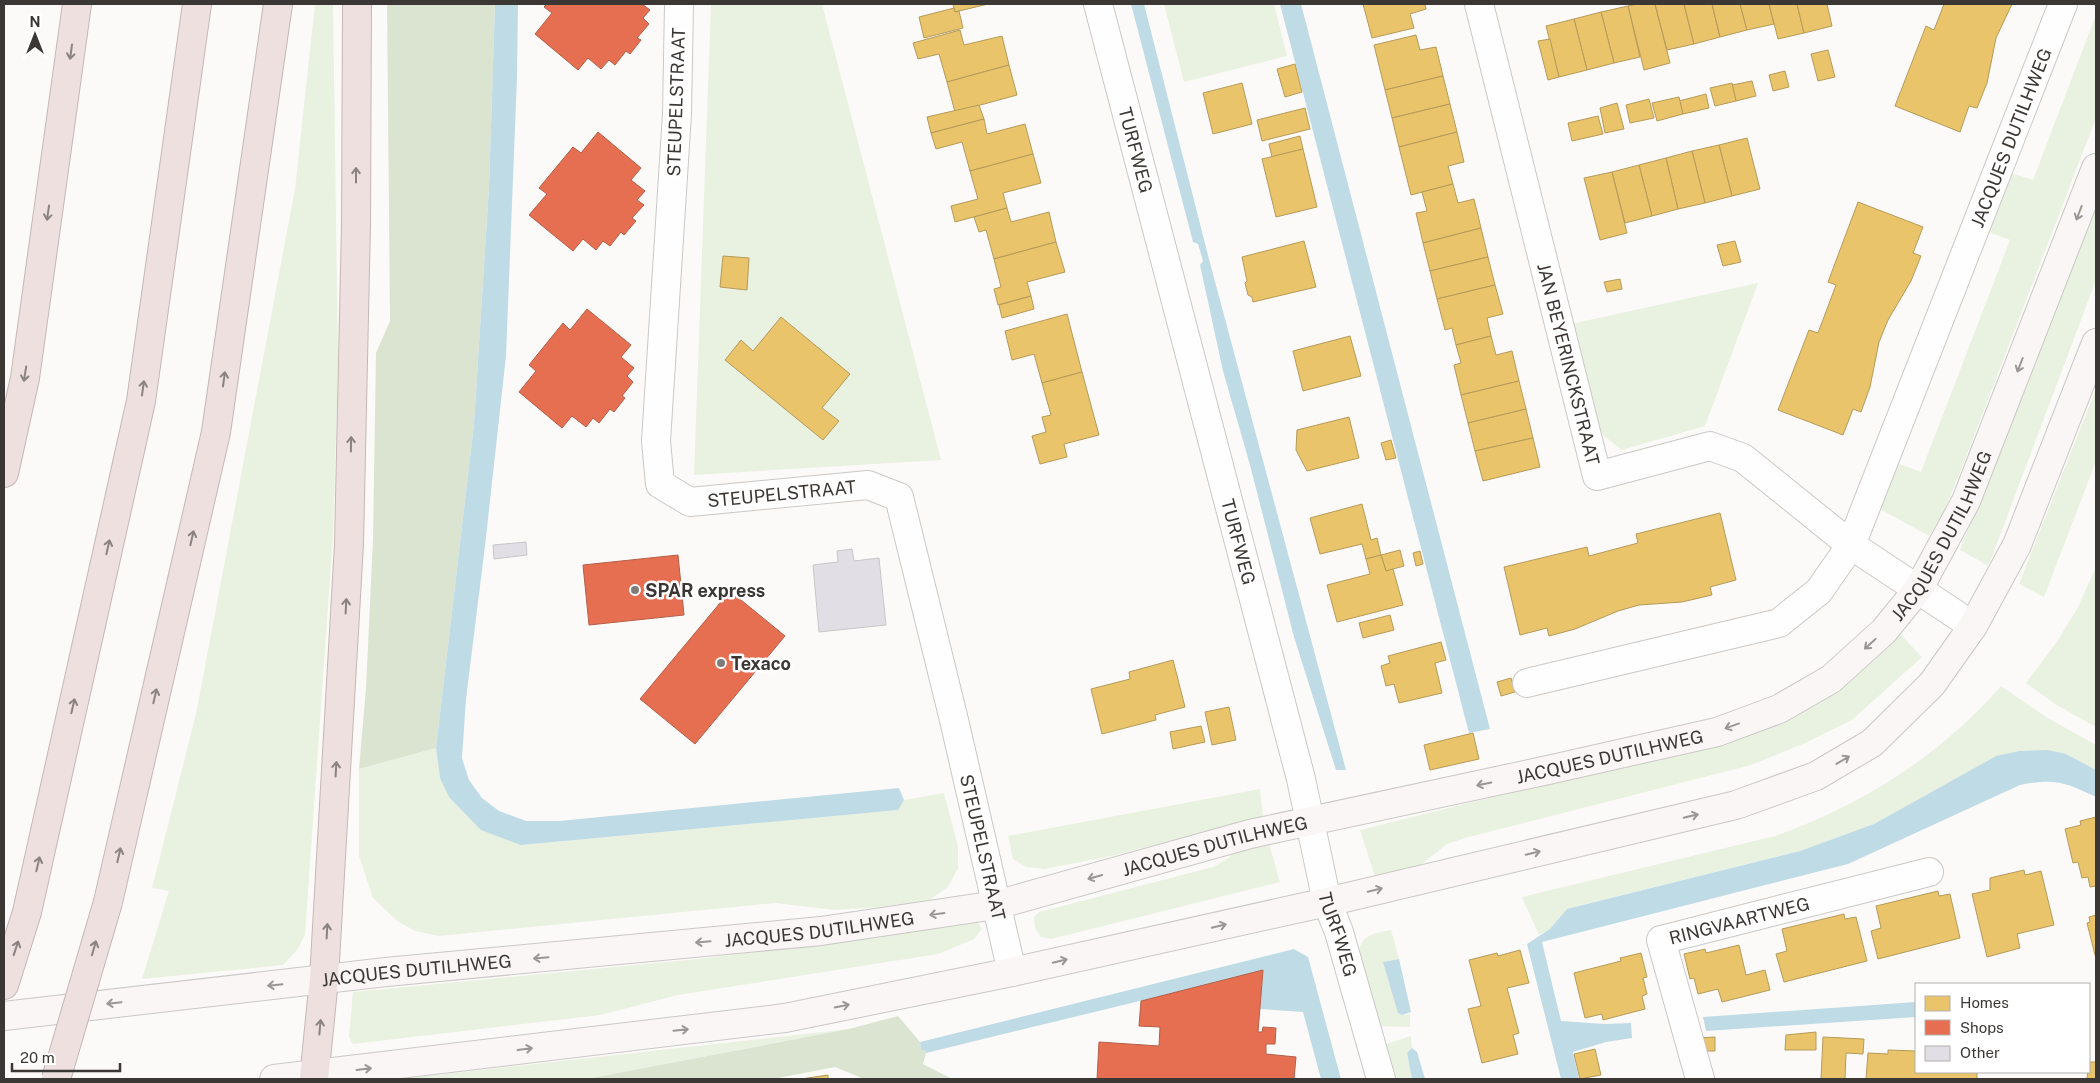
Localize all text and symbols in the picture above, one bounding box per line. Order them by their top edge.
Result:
north arrow [10,10,60,60]
text: N [30,14,40,30]
street label: STEUPELSTRAAT [663,27,689,177]
one-way arrow [65,44,75,60]
street label: JACQUES DUTILHWEG [1966,45,2055,230]
street label: TURFWEG [1115,105,1158,195]
one-way arrow [351,167,361,184]
one-way arrow [43,205,53,221]
one-way arrow [2073,205,2083,220]
street label: JAN BEYERINCKSTRAAT [1534,261,1604,467]
one-way arrow [2014,357,2023,372]
one-way arrow [20,366,30,382]
one-way arrow [219,371,229,387]
one-way arrow [138,381,148,397]
one-way arrow [347,436,356,452]
street label: JACQUES DUTILHWEG [1886,447,1995,625]
street label: STEUPELSTRAAT [706,476,857,511]
street label: TURFWEG [1218,497,1260,587]
one-way arrow [188,530,197,546]
one-way arrow [104,539,114,555]
place label: SPAR express [645,580,765,601]
marker: SPAR express [629,584,641,596]
one-way arrow [341,599,350,615]
one-way arrow [1864,638,1876,650]
place label: Texaco [731,653,791,674]
marker: Texaco [715,657,727,669]
one-way arrow [151,689,160,705]
one-way arrow [69,698,78,714]
one-way arrow [1725,722,1740,731]
street label: JACQUES DUTILHWEG [1514,725,1705,787]
one-way arrow [1835,755,1849,765]
one-way arrow [332,761,341,777]
street label: STEUPELSTRAAT [956,772,1010,922]
one-way arrow [1476,780,1492,789]
street label: JACQUES DUTILHWEG [1119,811,1309,880]
one-way arrow [1683,811,1699,820]
one-way arrow [115,847,124,863]
one-way arrow [1525,848,1541,857]
one-way arrow [34,857,43,873]
one-way arrow [1087,873,1103,883]
one-way arrow [1366,885,1382,894]
street label: TURFWEG [1315,890,1362,979]
street label: RINGVAARTWEG [1667,892,1812,948]
street label: JACQUES DUTILHWEG [723,907,916,951]
one-way arrow [929,909,945,919]
one-way arrow [1210,921,1226,930]
one-way arrow [322,923,331,939]
one-way arrow [695,937,711,947]
one-way arrow [11,941,21,957]
one-way arrow [90,941,100,957]
street label: JACQUES DUTILHWEG [320,950,512,990]
one-way arrow [534,953,550,962]
one-way arrow [1052,956,1068,965]
one-way arrow [268,980,284,990]
legend [1915,983,2090,1073]
text: Homes [1960,994,2009,1011]
one-way arrow [106,998,122,1008]
one-way arrow [833,1001,849,1011]
one-way arrow [315,1019,324,1035]
text: Shops [1960,1019,2004,1036]
one-way arrow [673,1025,689,1035]
scale bar [12,1040,120,1072]
one-way arrow [517,1043,533,1053]
text: Other [1960,1044,2000,1061]
text: 20 m [20,1049,55,1066]
one-way arrow [355,1064,371,1074]

